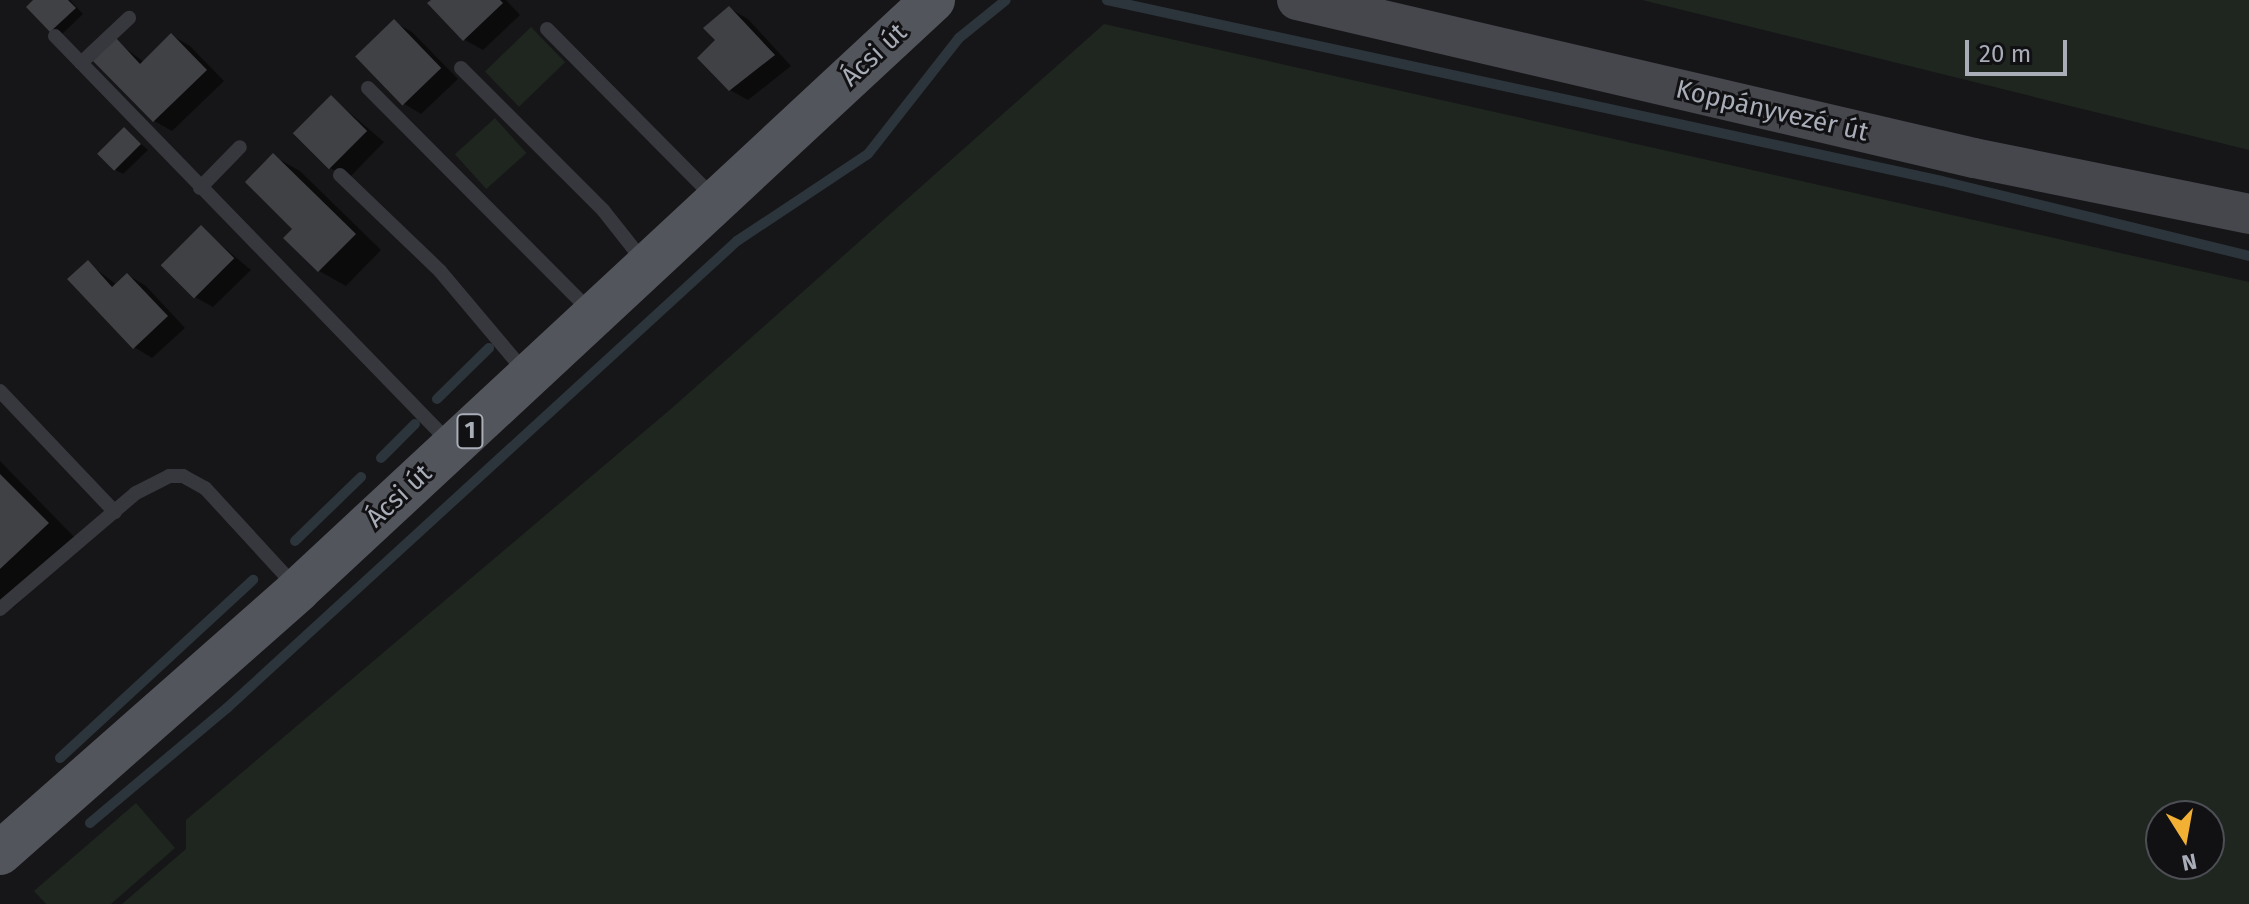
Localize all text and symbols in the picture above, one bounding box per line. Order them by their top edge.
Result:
street label: Ácsi út [835,17,913,93]
scale bar [1969,24,2071,74]
text: 20 m [1979,40,2031,68]
street label: Koppányvezér út [1673,74,1871,148]
road number: 1 [456,411,484,451]
street label: Ácsi út [360,458,438,534]
north arrow [2145,800,2225,880]
text: N [2180,847,2199,877]

